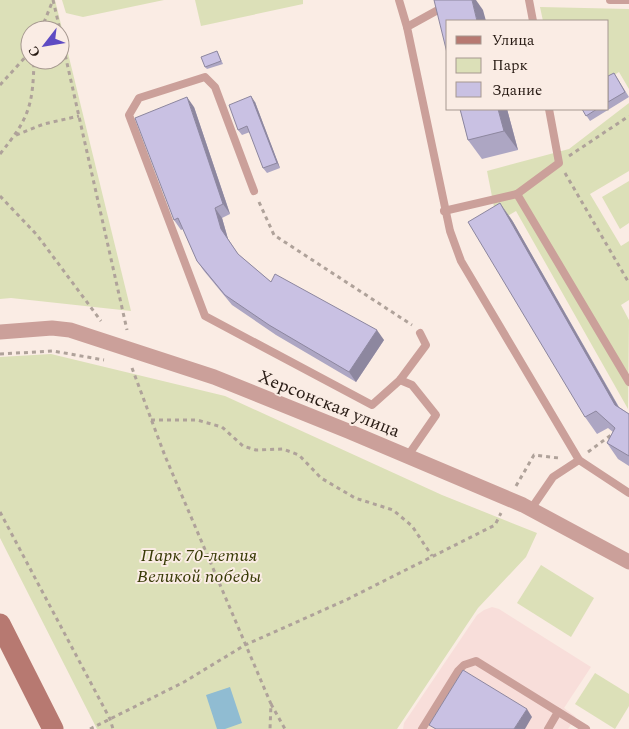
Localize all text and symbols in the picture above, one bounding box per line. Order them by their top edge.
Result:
north arrow [20,20,70,70]
legend [446,20,609,110]
text: Улица [492,29,535,52]
text: С [23,42,46,61]
text: Парк [492,54,528,77]
text: Здание [492,79,542,102]
street label: Херсонская улица [254,363,404,445]
park label: Парк 70-летия Великой победы [137,542,261,590]

